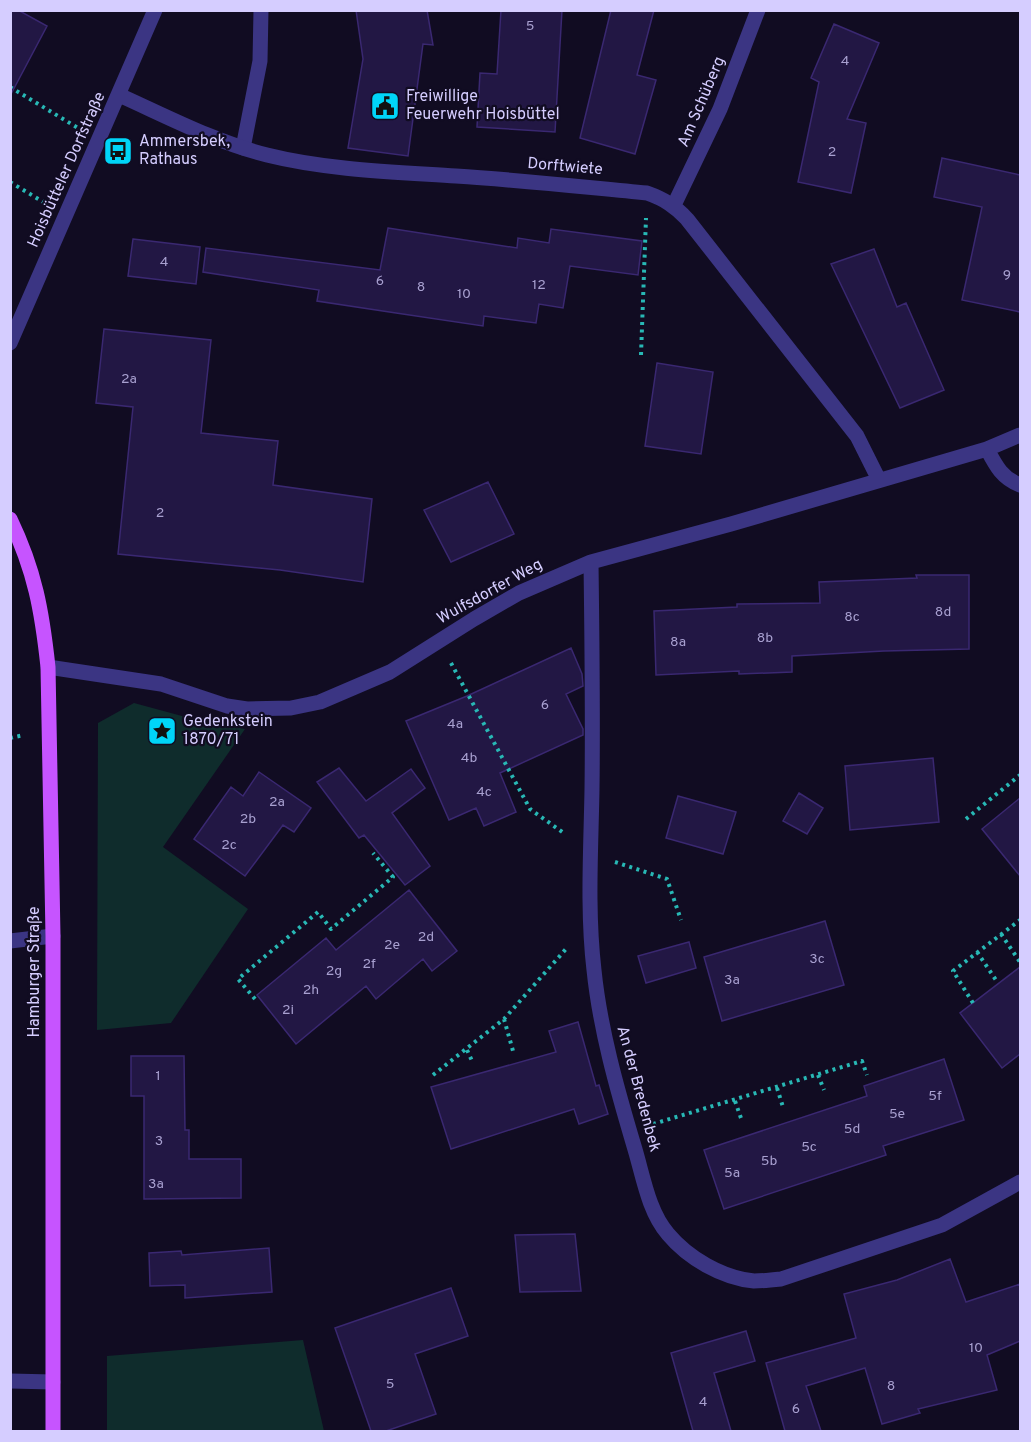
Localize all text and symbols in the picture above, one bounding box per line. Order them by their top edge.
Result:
house number: 5 [526,18,534,35]
house number: 4 [841,53,849,70]
street label: Am Schüberg [674,54,730,150]
place label: Freiwillige Feuerwehr Hoisbüttel [406,87,560,125]
street label: Hoisbütteler Dorfstraße [24,89,110,251]
public building icon: Freiwillige Feuerwehr Hoisbüttel [369,90,401,122]
place label: Ammersbek, Rathaus [139,132,230,170]
bus stop icon: Ammersbek, Rathaus [102,135,134,167]
house number: 2 [828,144,836,161]
street label: Dorftwiete [526,154,604,180]
house number: 4 [160,254,168,271]
house number: 9 [1003,267,1011,284]
house number: 6 [376,273,384,290]
house number: 12 [532,277,546,294]
house number: 8 [417,279,425,296]
house number: 10 [457,286,471,303]
house number: 2a [121,371,137,388]
house number: 2 [156,505,164,522]
street label: Wulfsdorfer Weg [434,555,546,629]
house number: 8d [935,604,951,621]
house number: 8c [844,609,860,626]
house number: 8b [757,630,773,647]
house number: 8a [670,634,686,651]
house number: 6 [541,697,549,714]
place label: Gedenkstein 1870/71 [183,712,273,750]
place icon: Gedenkstein 1870/71 [146,715,178,747]
house number: 4a [447,716,463,733]
house number: 4b [461,750,477,767]
house number: 4c [476,784,492,801]
house number: 2a [269,794,285,811]
house number: 2b [240,811,256,828]
house number: 2c [221,837,237,854]
street label: Hamburger Straße [25,906,45,1038]
house number: 2d [418,929,434,946]
house number: 2e [384,937,400,954]
house number: 3c [809,951,825,968]
house number: 2f [362,956,376,973]
house number: 2g [326,963,342,980]
house number: 3a [724,972,740,989]
house number: 2h [303,982,319,999]
house number: 2i [282,1002,294,1019]
street label: An der Bredenbek [612,1024,664,1154]
house number: 1 [155,1068,161,1085]
house number: 5f [928,1088,942,1105]
house number: 5e [889,1106,905,1123]
house number: 5d [844,1121,860,1138]
house number: 3 [155,1133,163,1150]
house number: 5c [801,1139,817,1156]
house number: 5b [761,1153,777,1170]
house number: 5a [724,1165,740,1182]
house number: 3a [148,1176,164,1193]
house number: 10 [969,1340,983,1357]
house number: 5 [386,1376,394,1393]
house number: 8 [887,1378,895,1395]
house number: 4 [699,1394,707,1411]
house number: 6 [792,1401,800,1418]

